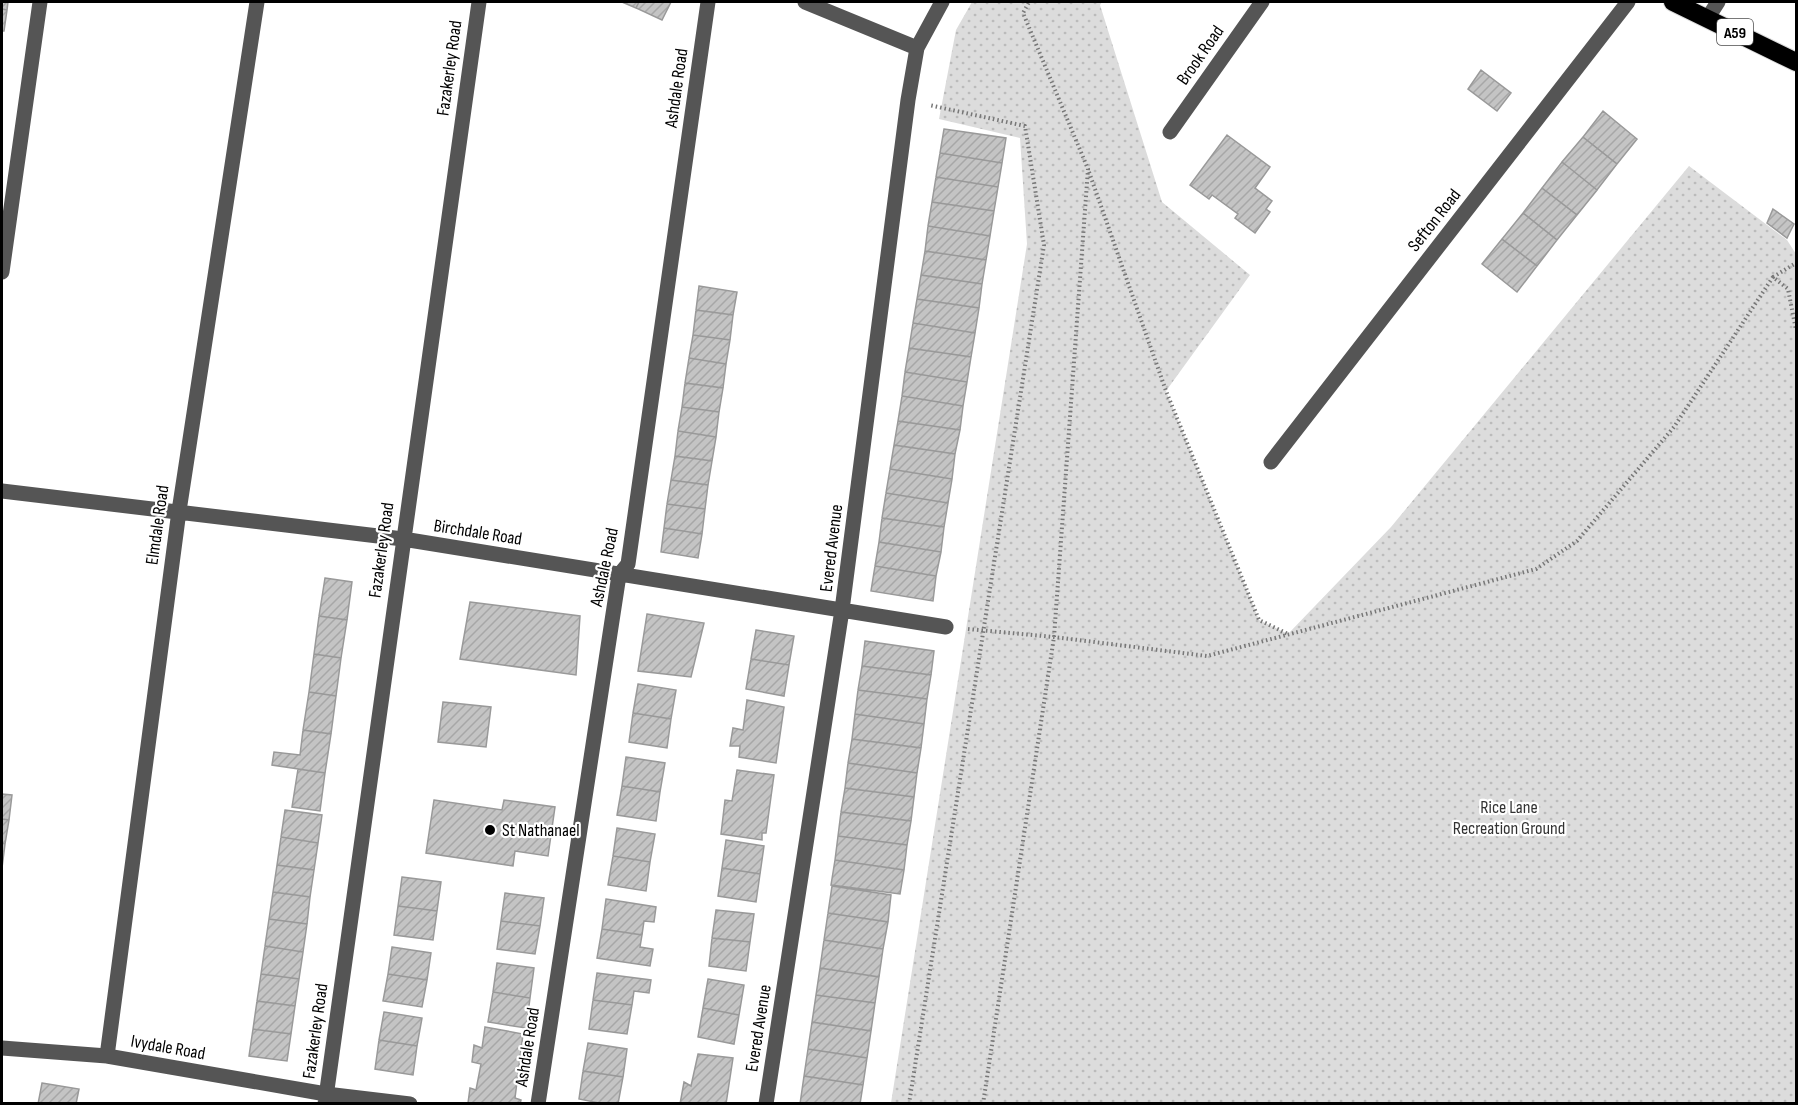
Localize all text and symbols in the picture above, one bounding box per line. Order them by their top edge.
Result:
street label: Fazakerley Road [432,19,467,117]
road number: A59 [1717,19,1753,45]
street label: Brook Road [1172,22,1228,89]
street label: Ashdale Road [660,47,692,130]
street label: Sefton Road [1403,185,1465,256]
street label: Elmdale Road [142,484,173,566]
street label: Fazakerley Road [364,501,399,599]
street label: Evered Avenue [816,503,847,593]
street label: Birchdale Road [432,515,524,550]
street label: Ashdale Road [586,526,623,609]
park label: Rice Lane Recreation Ground [1453,797,1565,839]
place label: St Nathanael [502,820,580,841]
marker: St Nathanael [483,823,497,837]
street label: Fazakerley Road [298,982,333,1080]
street label: Evered Avenue [741,983,776,1073]
street label: Ashdale Road [511,1006,544,1089]
street label: Ivydale Road [129,1031,207,1064]

